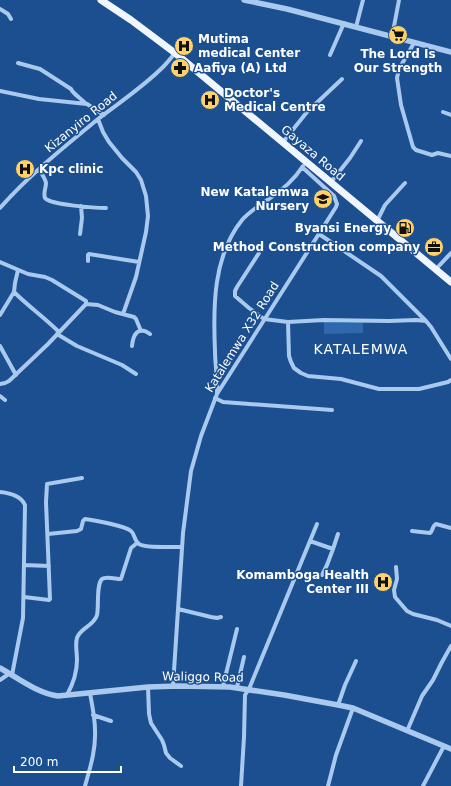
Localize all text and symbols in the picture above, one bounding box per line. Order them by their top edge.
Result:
supermarket icon: The Lord Is Our Strength [387,24,409,46]
place label: Mutima medical Center [198,32,300,60]
hospital icon: Mutima medical Center [173,35,195,57]
place label: The Lord Is Our Strength [354,47,442,75]
pharmacy icon: Aafiya (A) Ltd [169,57,191,79]
place label: Aafiya (A) Ltd [194,61,287,75]
place label: Doctor's Medical Centre [224,86,326,114]
street label: Kizanyiro Road [42,89,120,155]
hospital icon: Doctor's Medical Centre [199,89,221,111]
street label: Gayaza Road [278,122,348,184]
hospital icon: Kpc clinic [14,158,36,180]
place label: Kpc clinic [39,162,103,176]
place label: New Katalemwa Nursery [200,185,309,213]
school or university icon: New Katalemwa Nursery [312,188,334,210]
fuel station icon: Byansi Energy [394,217,416,239]
place label: Byansi Energy [295,221,391,235]
office icon: Method Construction company [423,236,445,258]
place label: Method Construction company [213,240,420,254]
street label: Katalemwa X32 Road [202,279,282,395]
district label: KATALEMWA [314,341,408,357]
place label: Komamboga Health Center III [236,568,369,596]
hospital icon: Komamboga Health Center III [372,571,394,593]
street label: Waliggo Road [162,669,244,685]
scale bar [14,748,121,774]
text: 200 m [20,755,58,769]

